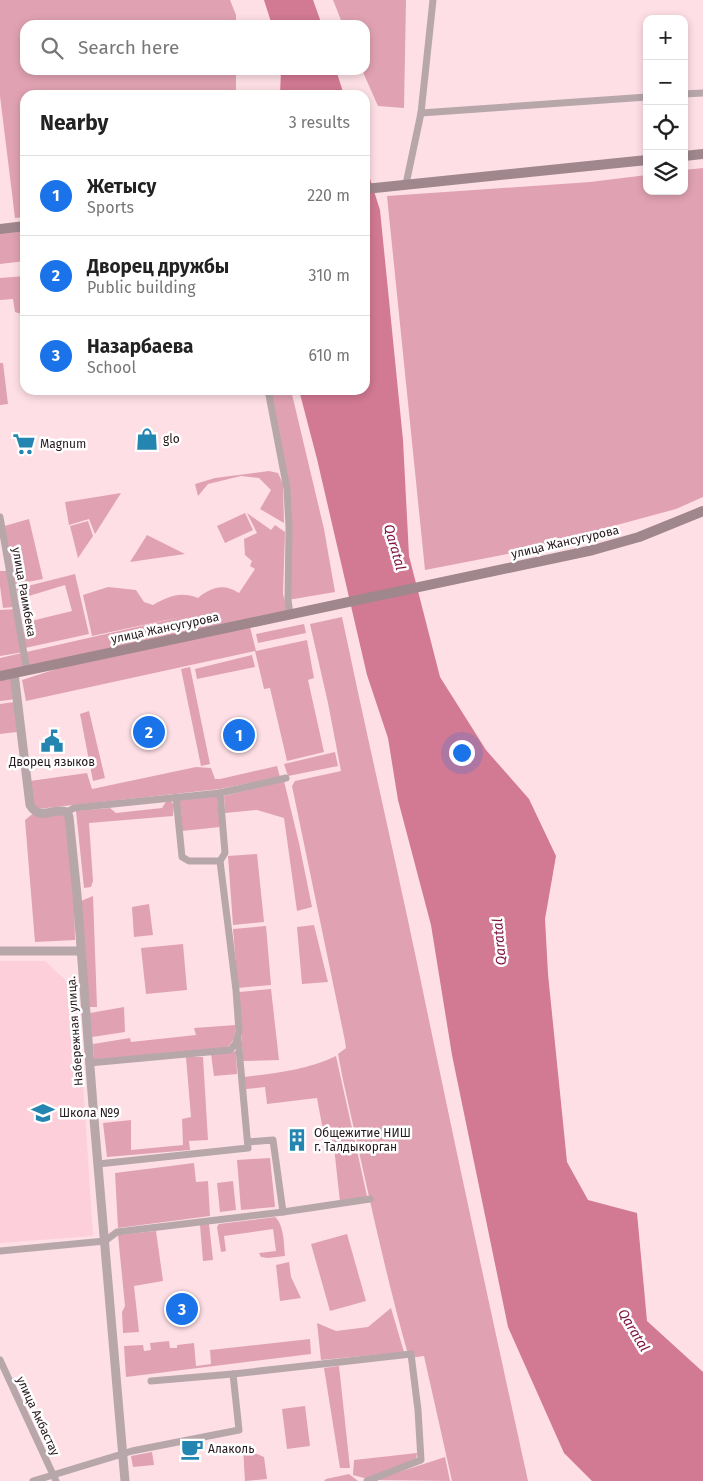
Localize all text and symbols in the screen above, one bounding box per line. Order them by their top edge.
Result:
map controls [643,15,688,195]
button: + [643,15,688,60]
search box [20,20,370,75]
icon: search [38,34,66,62]
text: Search here [78,36,179,59]
button: − [643,60,688,105]
button: locate [643,105,688,150]
text: Nearby [40,110,108,136]
text: 3 results [289,113,350,132]
button: layers [643,150,688,195]
text: Жетысу [87,175,156,198]
text: 1 [52,186,60,205]
text: 220 m [307,186,350,205]
text: Sports [87,198,134,217]
text: Дворец дружбы [87,255,229,278]
text: 2 [52,266,60,285]
text: 310 m [309,266,350,285]
text: Public building [87,278,195,297]
text: Назарбаева [87,335,194,358]
text: 3 [52,346,60,365]
text: 610 m [308,346,350,365]
text: School [87,358,136,377]
shop icon: glo [134,426,160,452]
supermarket icon: Magnum [11,431,37,457]
place label: glo [163,432,180,446]
place label: Magnum [40,437,86,451]
water label: Qaratal [380,522,409,572]
street label: улица Жансугурова [510,523,620,561]
street label: улица Раимбека [9,546,39,638]
street label: улица Жансугурова [110,610,220,646]
pin: 2 [133,713,165,751]
pin: 1 [223,716,255,754]
public building icon: Дворец языков [39,728,65,754]
your location [449,740,475,766]
place label: Дворец языков [8,755,95,769]
water label: Qaratal [489,918,510,966]
street label: Набережная улица. [64,975,86,1086]
school or university icon: Школа №9 [30,1100,56,1126]
place label: Школа №9 [59,1106,120,1120]
place label: Общежитие НИШ г. Талдыкорган [314,1126,411,1154]
building icon: Общежитие НИШ г. Талдыкорган [284,1127,310,1153]
pin: 3 [166,1290,198,1328]
water label: Qaratal [614,1306,653,1355]
street label: улица Акбастау [13,1374,63,1458]
cafe icon: Алаколь [179,1436,205,1462]
place label: Алаколь [208,1442,254,1456]

